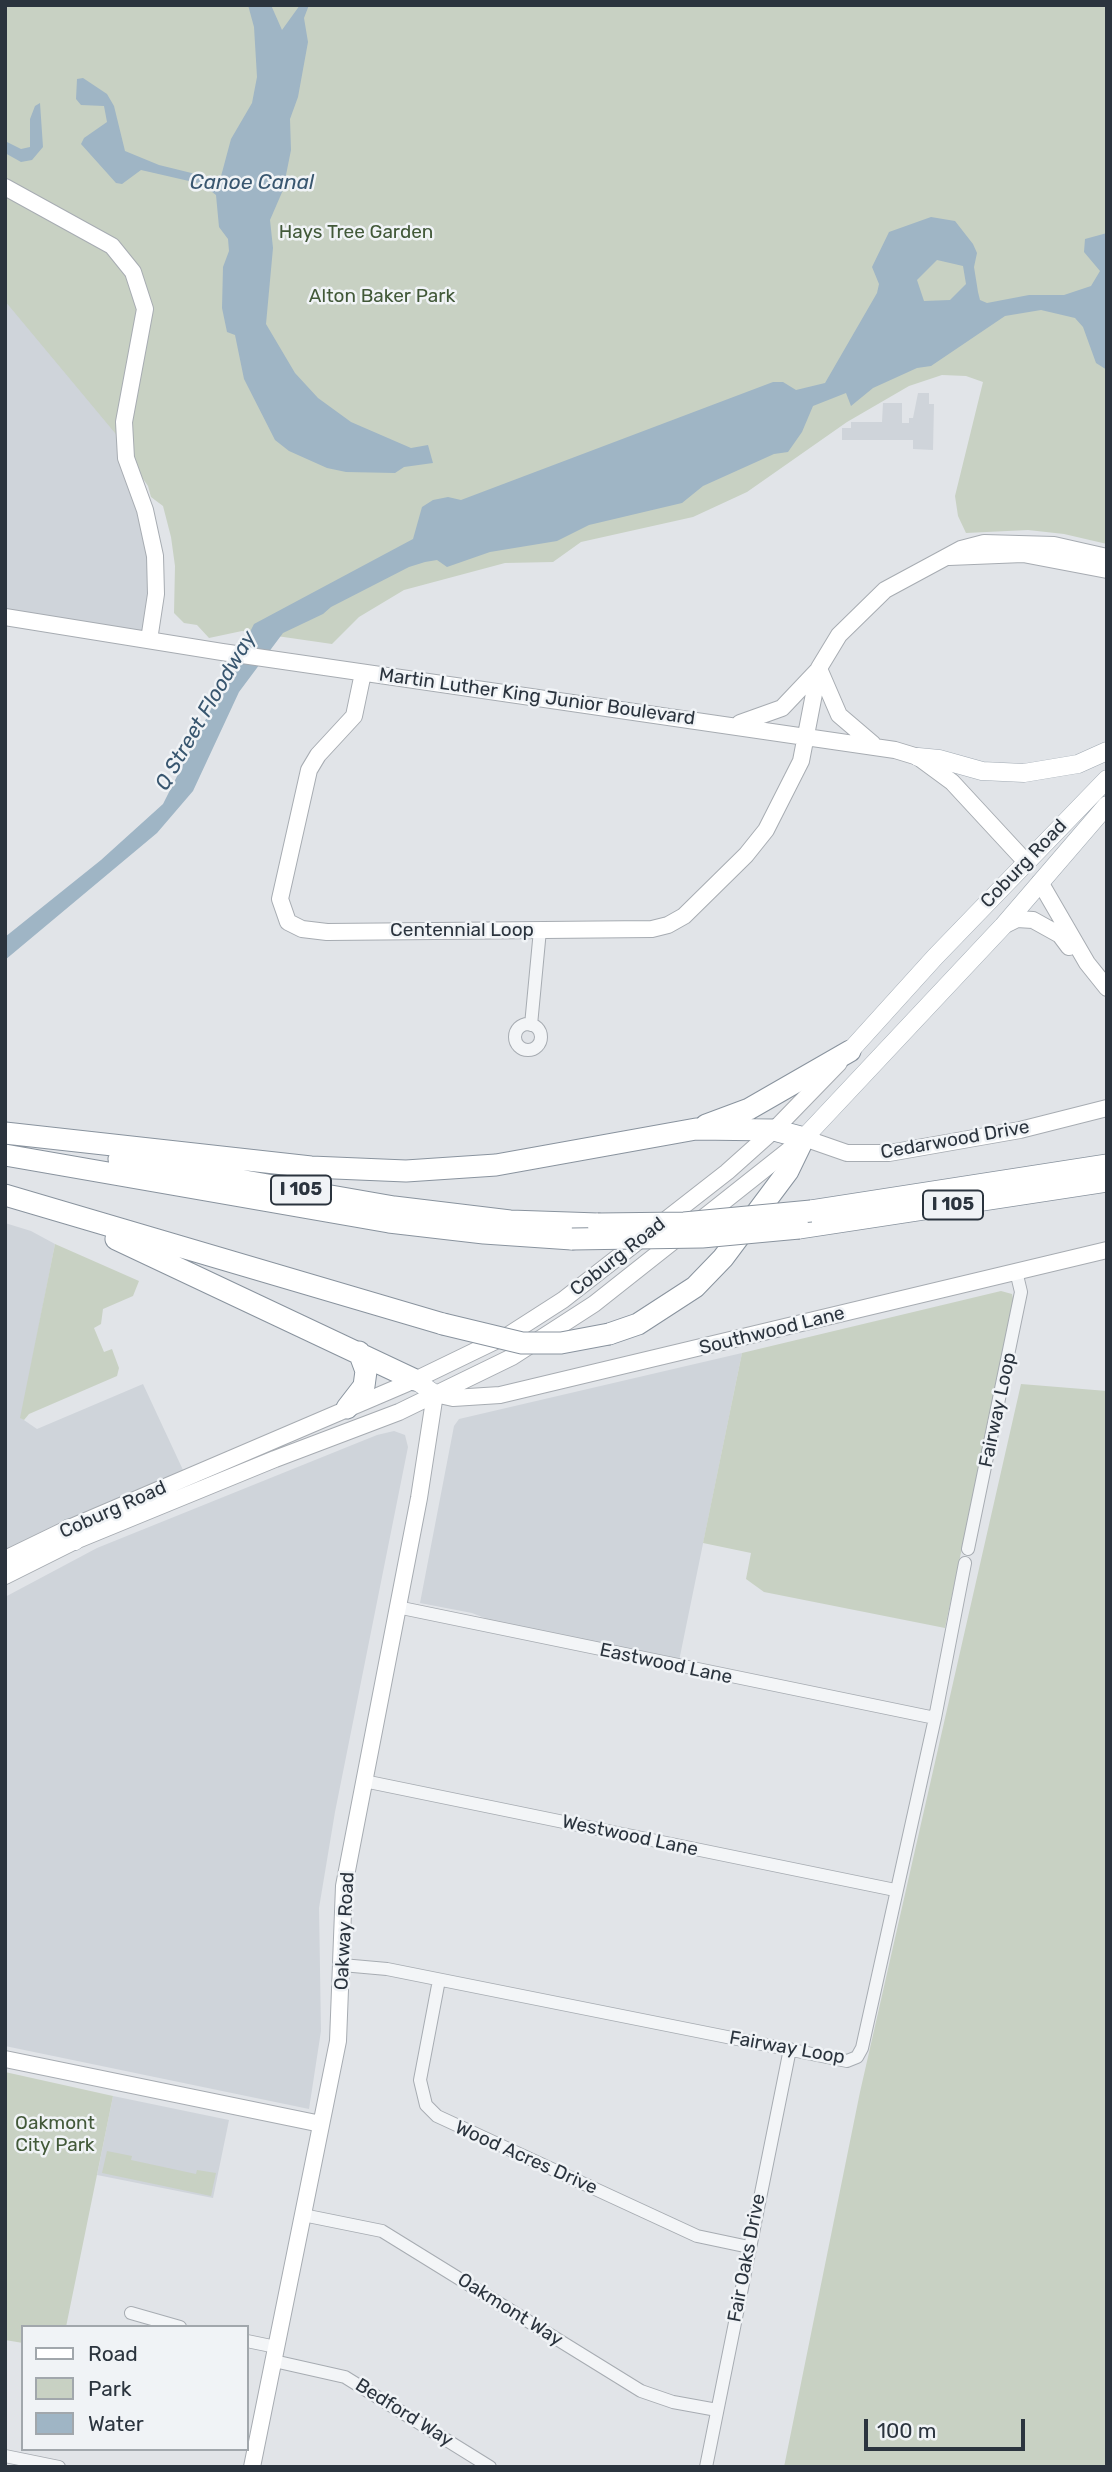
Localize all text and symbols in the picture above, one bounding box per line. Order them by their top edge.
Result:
water label: Canoe Canal [190,170,314,196]
park label: Hays Tree Garden [279,222,433,244]
park label: Alton Baker Park [309,286,455,308]
water label: Q Street Floodway [150,627,262,795]
street label: Martin Luther King Junior Boulevard [377,664,697,730]
street label: Coburg Road [976,815,1072,913]
street label: Centennial Loop [390,920,534,942]
street label: Cedarwood Drive [879,1116,1031,1164]
road number: I 105 [271,1176,331,1204]
road number: I 105 [923,1190,983,1220]
street label: Coburg Road [566,1213,670,1301]
street label: Southwood Lane [697,1302,847,1360]
street label: Fairway Loop [975,1350,1021,1470]
street label: Coburg Road [56,1476,170,1544]
street label: Eastwood Lane [598,1639,734,1689]
street label: Westwood Lane [560,1810,700,1862]
street label: Oakway Road [331,1871,359,1991]
street label: Fairway Loop [727,2027,847,2069]
park label: Oakmont City Park [15,2113,95,2157]
street label: Wood Acres Drive [451,2116,601,2200]
street label: Fair Oaks Drive [723,2192,771,2324]
street label: Oakmont Way [453,2269,567,2351]
legend [21,2325,248,2451]
text: Road [88,2341,138,2366]
street label: Bedford Way [351,2374,457,2452]
text: Park [88,2376,132,2401]
scale bar [867,2406,1028,2450]
text: Water [88,2411,144,2436]
text: 100 m [877,2418,936,2443]

